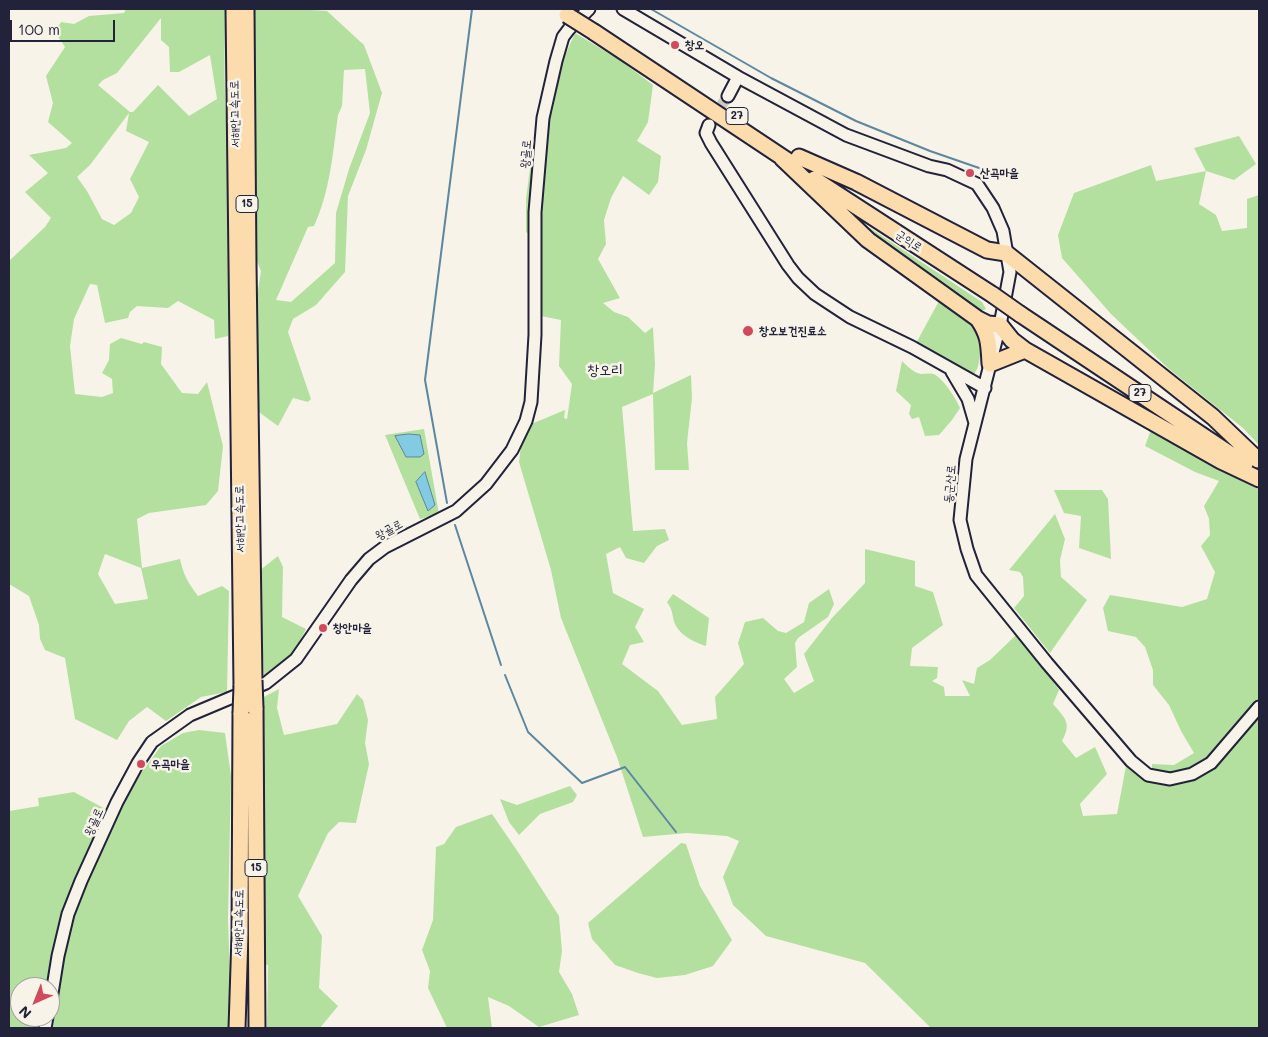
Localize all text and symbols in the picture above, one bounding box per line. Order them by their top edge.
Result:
scale bar [12,10,118,42]
text: 100 m [18,19,60,39]
place label: 창오 [685,38,704,52]
marker: 창오 [669,39,681,51]
street label: 서해안고속도로 [227,80,243,148]
road number: 27 [726,108,748,124]
street label: 왕골로 [518,139,534,169]
place label: 산곡마을 [980,166,1019,180]
marker: 산곡마을 [964,167,976,179]
road number: 15 [236,195,258,212]
street label: 군익로 [893,227,925,255]
marker: 창오보건진료소 [741,324,755,338]
place label: 창오보건진료소 [759,324,827,338]
district label: 창오리 [587,361,623,379]
road number: 27 [1129,384,1151,402]
street label: 동군산로 [941,464,959,504]
street label: 서해안고속도로 [232,485,248,553]
street label: 왕골로 [373,517,405,543]
place label: 창안마을 [333,621,372,635]
marker: 창안마을 [317,622,329,634]
place label: 우곡마을 [151,757,190,771]
marker: 우곡마을 [135,758,147,770]
street label: 왕골로 [82,806,106,838]
road number: 15 [245,860,267,876]
street label: 서해안고속도로 [231,889,247,957]
north arrow [10,977,60,1027]
text: N [15,1002,35,1023]

